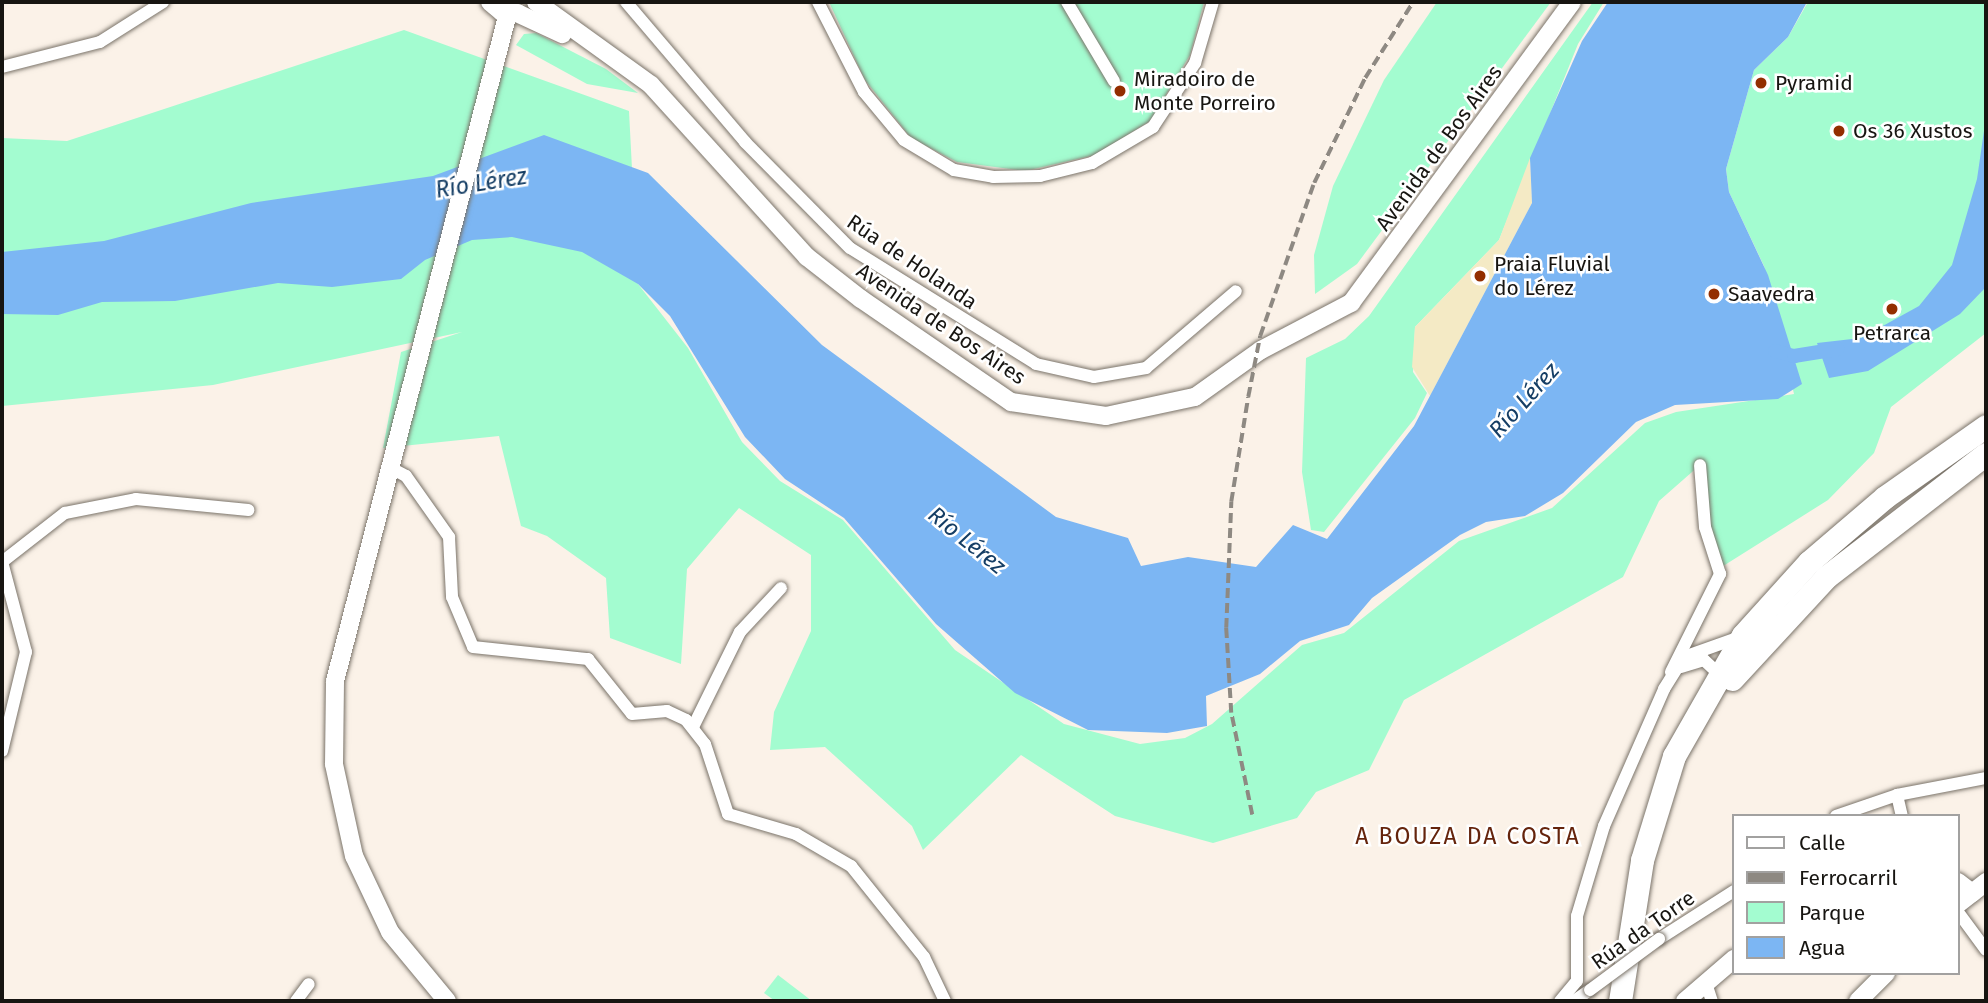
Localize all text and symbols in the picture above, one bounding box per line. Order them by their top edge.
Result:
street label: Avenida de Bos Aires [1371,60,1507,236]
place label: Miradoiro de Monte Porreiro [1134,66,1276,116]
place label: Pyramid [1775,70,1853,96]
marker: Pyramid [1753,75,1769,91]
marker: Miradoiro de Monte Porreiro [1112,83,1128,99]
place label: Os 36 Xustos [1853,118,1973,144]
marker: Os 36 Xustos [1831,123,1847,139]
water label: Río Lérez [433,162,529,204]
street label: Rúa de Holanda [842,209,982,315]
place label: Praia Fluvial do Lérez [1494,251,1610,301]
street label: Avenida de Bos Aires [852,258,1030,390]
marker: Praia Fluvial do Lérez [1472,268,1488,284]
place label: Saavedra [1728,281,1815,307]
marker: Saavedra [1706,286,1722,302]
marker: Petrarca [1884,301,1900,317]
place label: Petrarca [1853,320,1931,346]
water label: Río Lérez [1483,357,1565,443]
water label: Río Lérez [923,500,1011,580]
legend [1732,814,1960,975]
district label: A BOUZA DA COSTA [1357,822,1579,850]
text: Calle [1799,830,1845,856]
text: Ferrocarril [1799,865,1897,891]
street label: Rúa da Torre [1586,885,1700,975]
text: Parque [1799,900,1865,926]
text: Agua [1799,935,1845,961]

